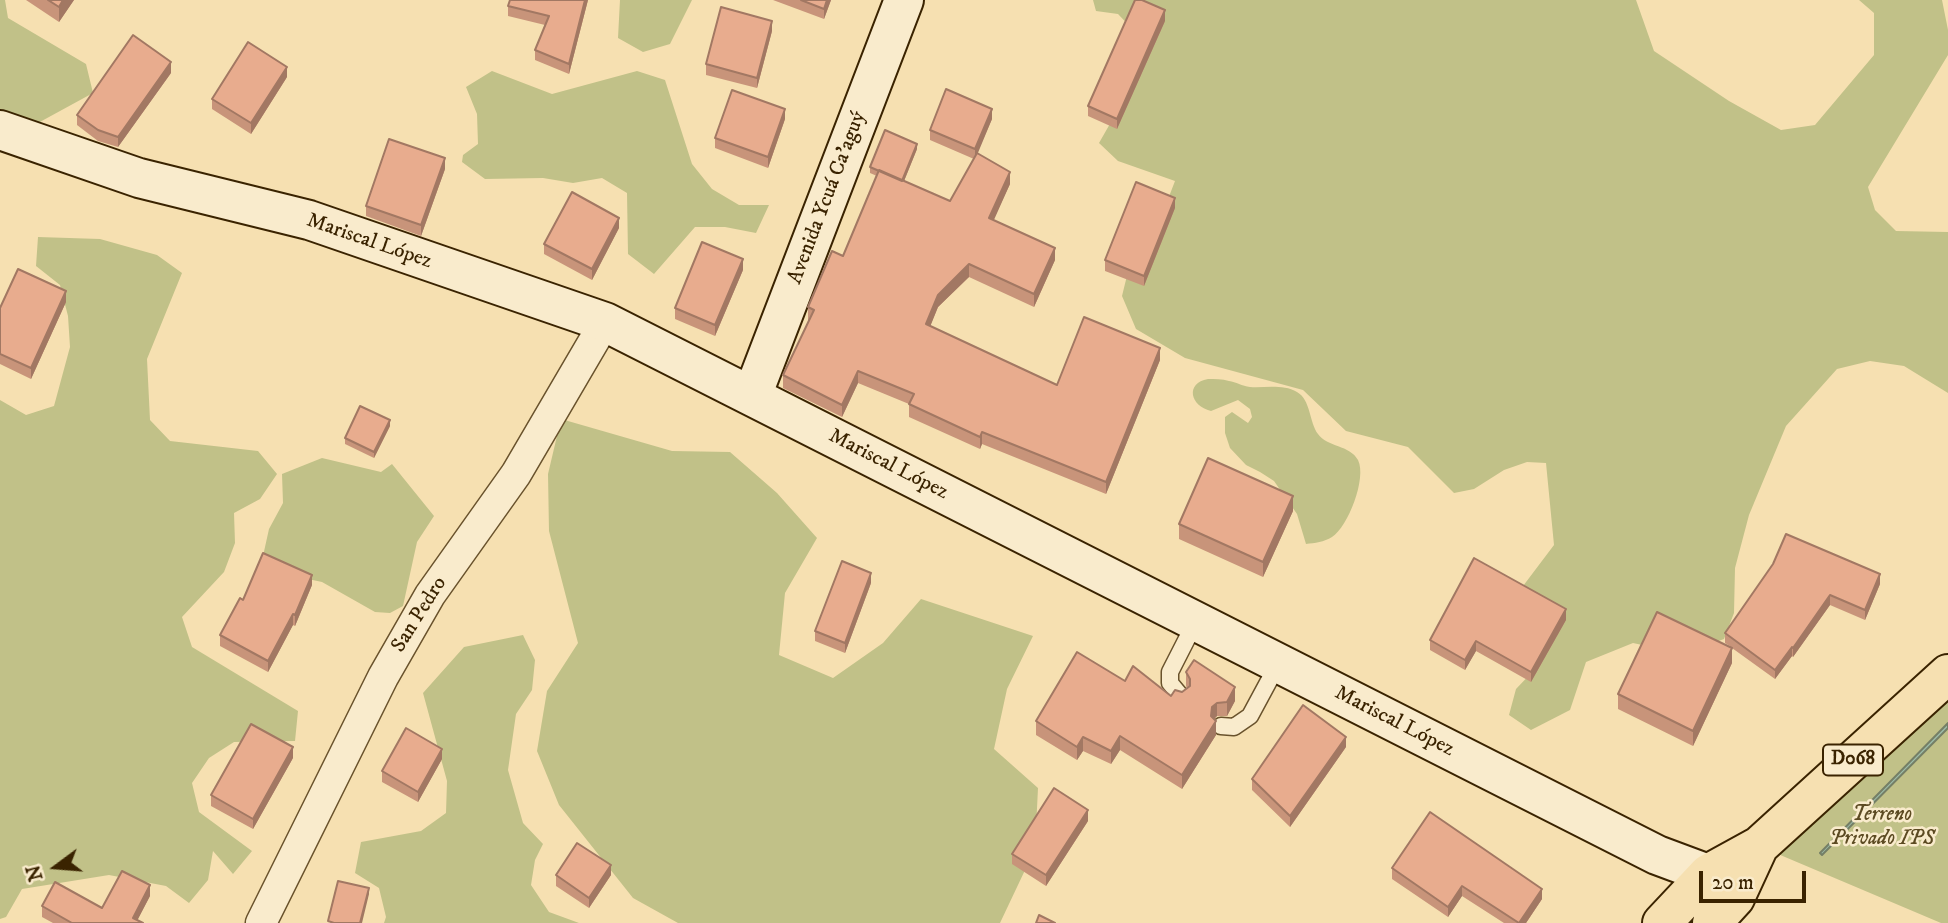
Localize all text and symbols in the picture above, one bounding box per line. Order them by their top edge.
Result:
street label: Avenida Ycuá Ca'aguý [783,108,873,288]
street label: Mariscal López [303,209,435,275]
street label: Mariscal López [824,424,952,506]
street label: San Pedro [387,572,453,658]
street label: Mariscal López [1330,681,1458,763]
road number: D068 [1823,744,1883,776]
park label: Terreno Privado IPS [1829,803,1935,853]
north arrow [21,832,91,902]
scale bar [1703,856,1810,900]
text: N [22,862,49,884]
text: 20 m [1712,870,1754,896]

